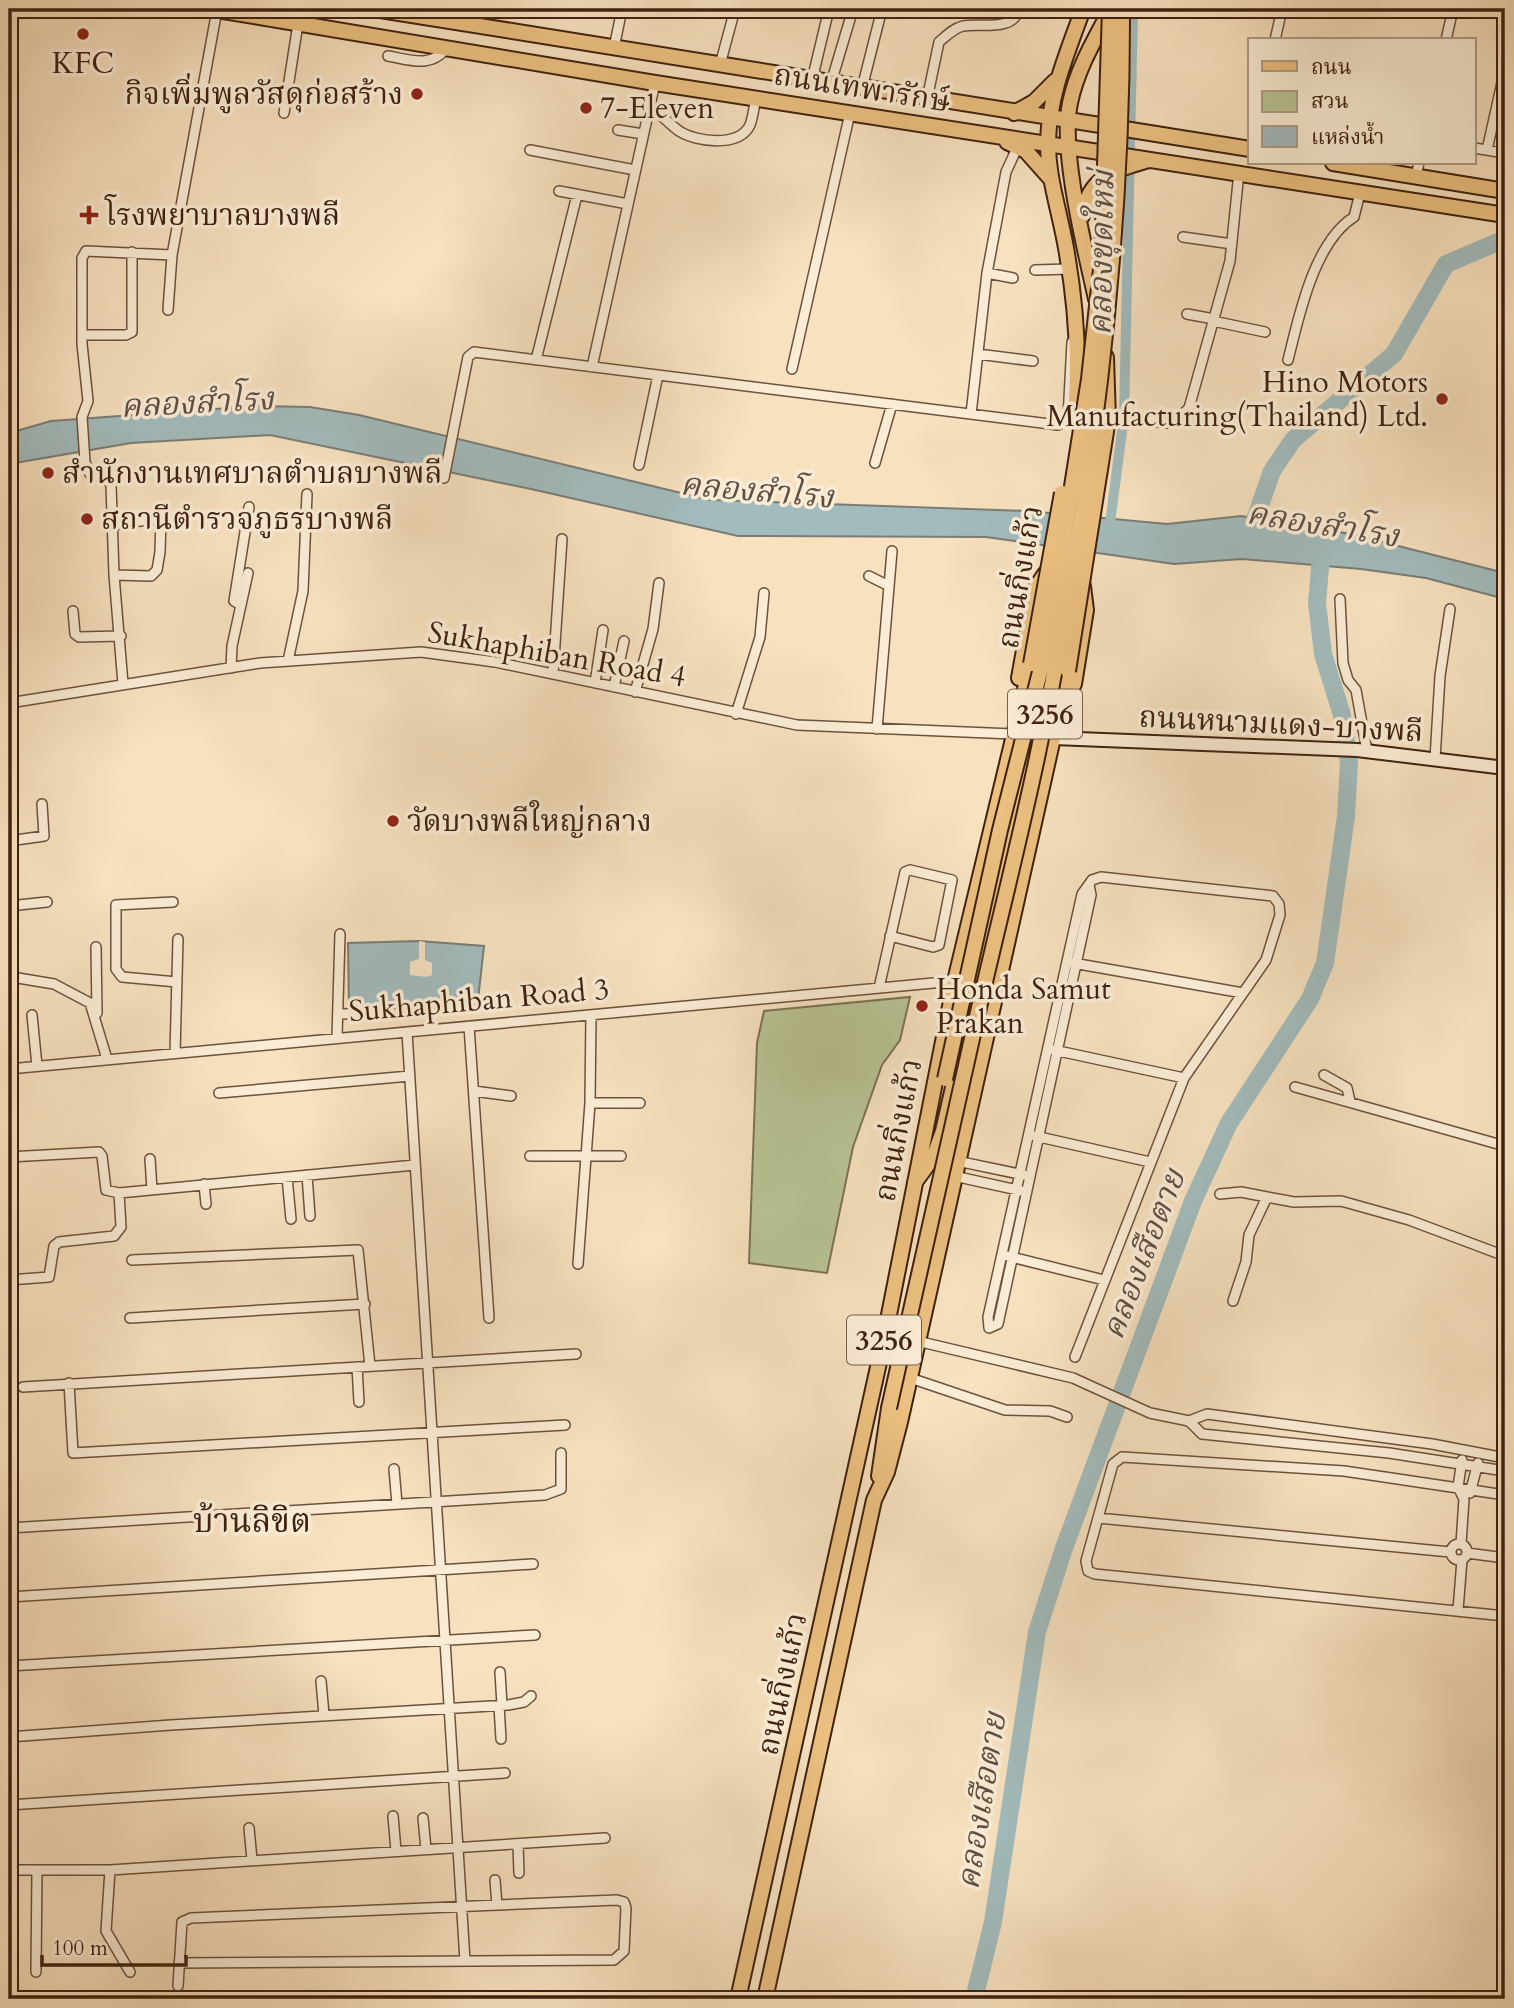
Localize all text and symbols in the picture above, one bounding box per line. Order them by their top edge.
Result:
marker: KFC [75,26,91,42]
legend [1248,38,1476,164]
place label: KFC [52,43,114,84]
text: ถนน [1311,53,1352,82]
street label: ถนนเทพารักษ์ [771,54,953,123]
place label: กิจเพิ่มพูลวัสดุก่อสร้าง [125,73,403,115]
marker: กิจเพิ่มพูลวัสดุก่อสร้าง [409,86,425,102]
text: สวน [1311,87,1349,116]
place label: 7-Eleven [600,88,714,129]
marker: 7-Eleven [578,100,594,116]
text: แหล่งน้ำ [1311,121,1384,152]
water label: คลองขุดใหม่ [1078,166,1126,336]
place label: โรงพยาบาลบางพลี [104,194,340,236]
marker: โรงพยาบาลบางพลี [79,205,99,225]
place label: Hino Motors Manufacturing(Thailand) Ltd. [1046,362,1428,437]
water label: คลองสำโรง [119,376,276,429]
marker: Hino Motors Manufacturing(Thailand) Ltd. [1434,391,1450,407]
place label: สำนักงานเทศบาลตำบลบางพลี [62,453,442,494]
water label: คลองสำโรง [679,461,836,520]
marker: สำนักงานเทศบาลตำบลบางพลี [40,465,56,481]
water label: คลองสำโรง [1244,490,1403,559]
place label: สถานีตำรวจภูธรบางพลี [101,499,393,540]
street label: ถนนกิ่งแก้ว [986,502,1053,652]
marker: สถานีตำรวจภูธรบางพลี [79,511,95,527]
street label: Sukhaphiban Road 4 [425,612,689,697]
road number: 3256 [1008,690,1082,738]
street label: ถนนหนามแดง-บางพลี [1138,697,1424,752]
place label: วัดบางพลีใหญ่กลาง [407,800,652,842]
marker: วัดบางพลีใหญ่กลาง [385,813,401,829]
street label: Sukhaphiban Road 3 [347,969,611,1032]
place label: Honda Samut Prakan [936,969,1111,1044]
marker: Honda Samut Prakan [914,998,930,1014]
street label: ถนนกิ่งแก้ว [863,1055,932,1205]
water label: คลองเสือตาย [1091,1161,1197,1346]
road number: 3256 [847,1316,921,1364]
district label: บ้านลิขิต [193,1499,311,1544]
street label: ถนนกิ่งแก้ว [746,1609,818,1759]
water label: คลองเสือตาย [946,1708,1018,1893]
scale bar [42,1924,186,1968]
text: 100 m [52,1934,108,1963]

